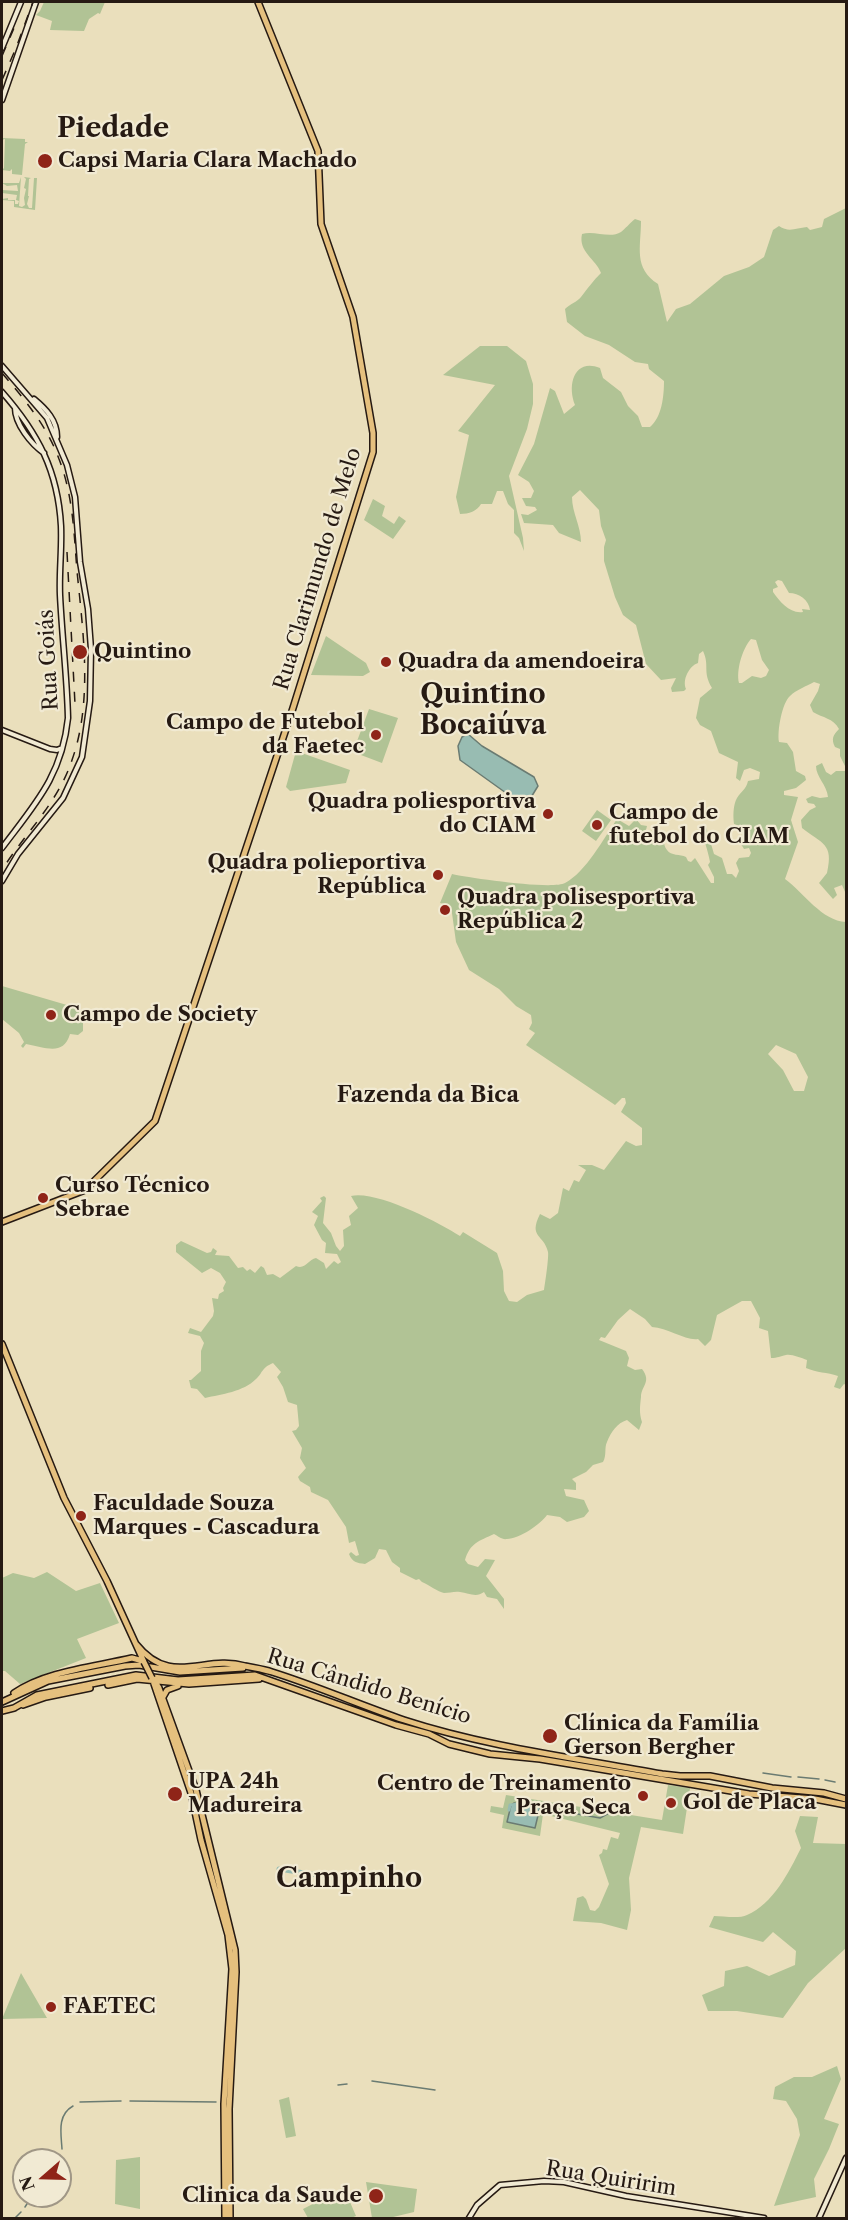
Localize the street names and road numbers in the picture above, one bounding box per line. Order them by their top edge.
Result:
street label: Rua Clarimundo de Melo [269,445,367,693]
street label: Rua Goiás [34,609,64,711]
street label: Rua Cândido Benício [264,1644,474,1730]
street label: Rua Quiririm [544,2156,678,2202]

